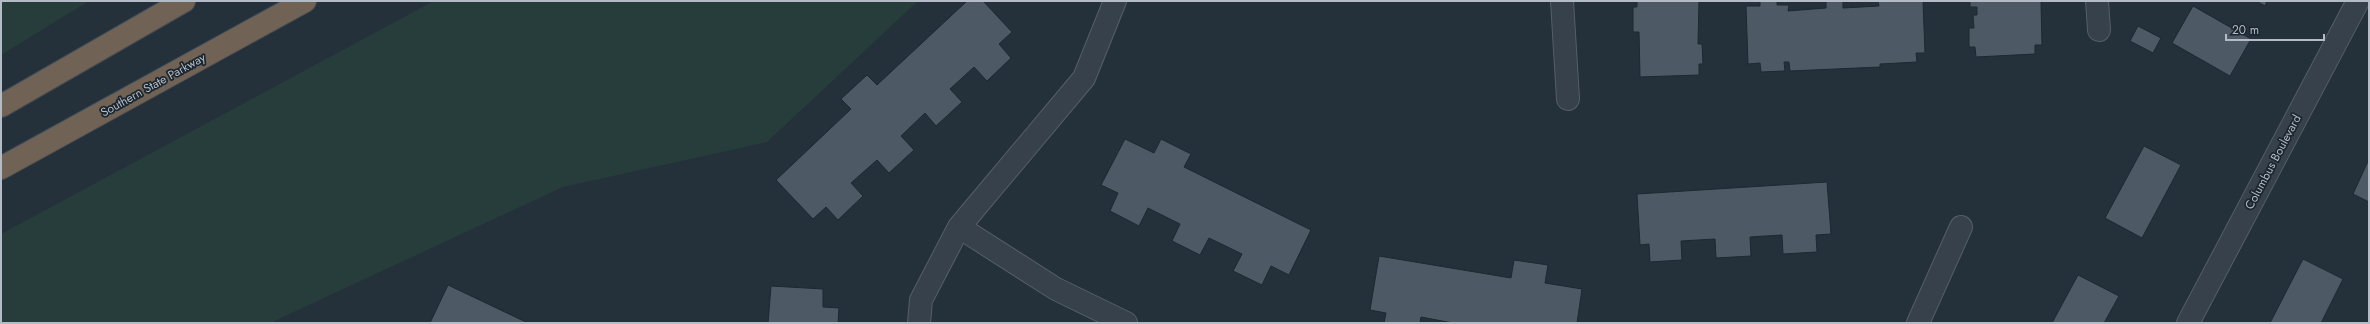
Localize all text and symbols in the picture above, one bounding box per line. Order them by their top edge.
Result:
scale bar [2226,16,2324,42]
text: 20 m [2232,21,2259,39]
street label: Southern State Parkway [97,48,209,121]
street label: Columbus Boulevard [2240,111,2306,213]

